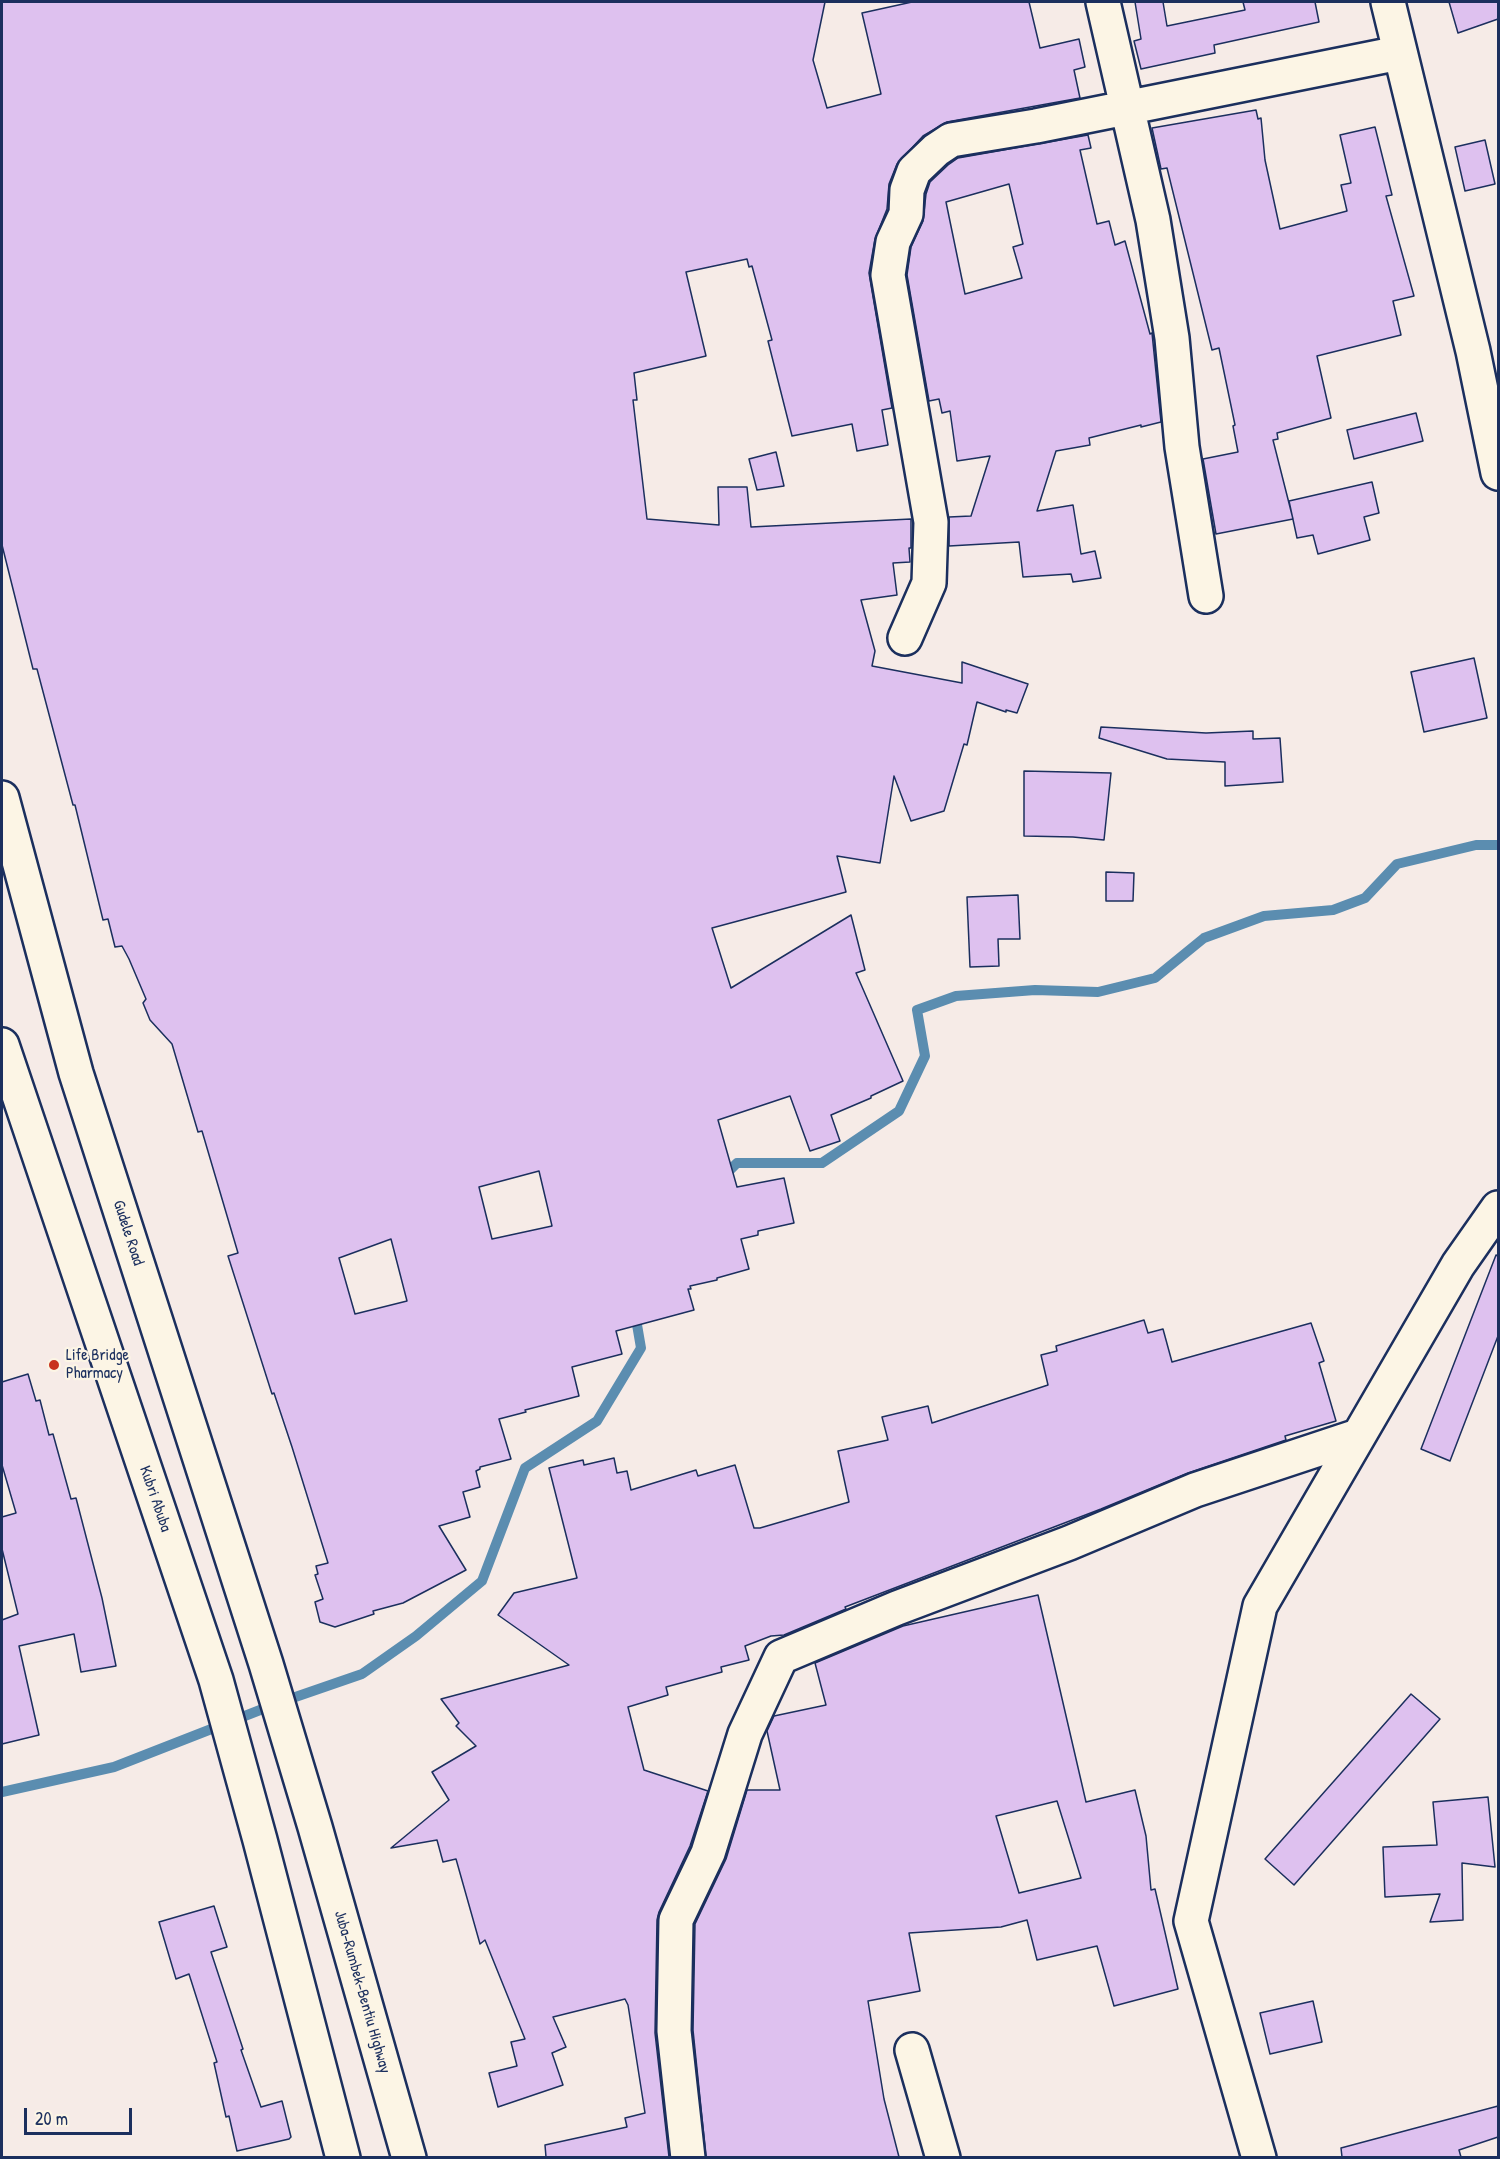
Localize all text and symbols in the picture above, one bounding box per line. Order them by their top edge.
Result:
street label: Gudele Road [108,1198,148,1268]
place label: Life Bridge Pharmacy [66,1346,129,1384]
marker: Life Bridge Pharmacy [47,1358,61,1372]
street label: Kubri Abuba [135,1464,175,1534]
street label: Juba-Rumbek-Bentiu Highway [330,1908,394,2076]
scale bar [27,2096,135,2134]
text: 20 m [35,2106,68,2131]

